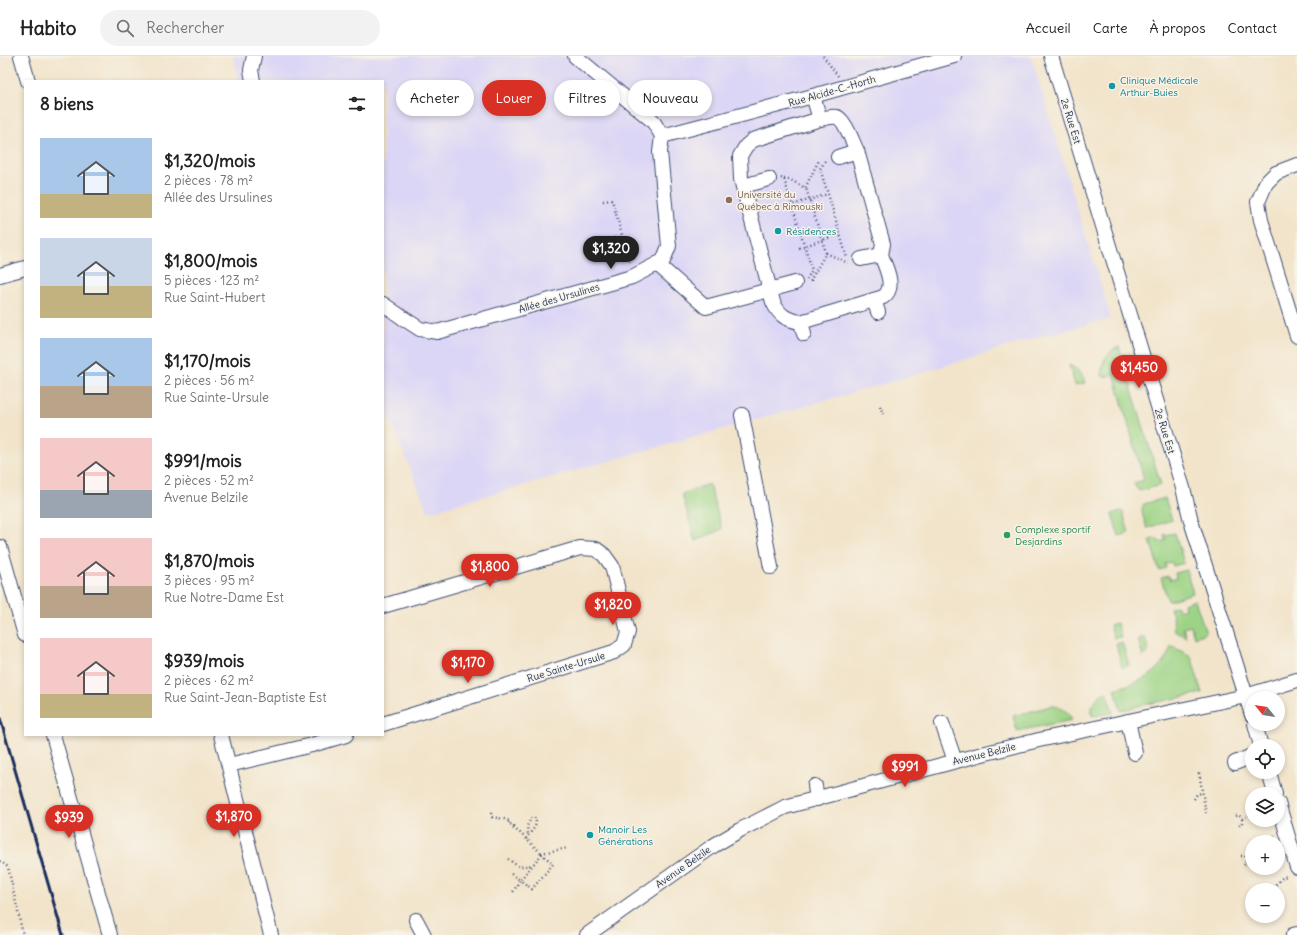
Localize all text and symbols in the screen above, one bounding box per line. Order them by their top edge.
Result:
search box [100,10,380,46]
text: Habito [20,16,76,40]
icon: search [114,17,136,39]
text: Rechercher [146,18,225,37]
text: Accueil [1026,19,1071,37]
text: Carte [1093,19,1128,37]
text: À propos [1150,19,1206,37]
text: Contact [1228,19,1277,37]
street label: Rue Alcide-C.-Horth [787,72,877,110]
place label: Clinique Médicale Arthur-Buies [1120,74,1198,99]
chip: Acheter [396,80,474,116]
chip: Louer [482,80,546,116]
chip: Filtres [554,80,620,116]
chip: Nouveau [628,80,712,116]
marker: Clinique Médicale Arthur-Buies [1107,81,1117,91]
text: 8 biens [40,93,94,115]
icon: filters [346,93,368,115]
street label: 2e Rue Est [1058,97,1084,146]
text: $1,320/mois [164,150,255,172]
icon: home [72,154,120,202]
text: 2 pièces · 78 m² [164,172,253,189]
place label: Université du Québec à Rimouski [737,188,823,213]
text: Allée des Ursulines [164,189,273,206]
marker: Université du Québec à Rimouski [724,195,734,205]
place label: Résidences [786,225,837,238]
marker: Résidences [773,226,783,236]
pin: $1,320 [578,236,644,270]
text: $1,320 [592,240,630,257]
text: $1,800/mois [164,250,257,272]
icon: home [72,254,120,302]
text: 5 pièces · 123 m² [164,272,259,289]
street label: Allée des Ursulines [517,280,601,316]
text: Rue Saint-Hubert [164,289,265,306]
text: $1,170/mois [164,350,251,372]
icon: home [72,354,120,402]
pin: $1,450 [1106,355,1172,389]
text: $1,450 [1120,359,1158,376]
text: 2 pièces · 56 m² [164,372,254,389]
text: Rue Sainte-Ursule [164,389,269,406]
street label: 2e Rue Est [1152,407,1178,456]
text: $991/mois [164,450,242,472]
icon: home [72,454,120,502]
text: 2 pièces · 52 m² [164,472,254,489]
text: Avenue Belzile [164,489,248,506]
place label: Complexe sportif Desjardins [1015,523,1091,548]
marker: Complexe sportif Desjardins [1002,530,1012,540]
text: $1,870/mois [164,550,255,572]
icon: home [72,554,120,602]
pin: $1,800 [457,554,523,588]
text: $1,800 [470,558,510,575]
text: 3 pièces · 95 m² [164,572,255,589]
text: Rue Notre-Dame Est [164,589,284,606]
pin: $1,820 [580,592,646,626]
text: $1,820 [594,596,632,613]
street label: Rue Sainte-Ursule [525,649,607,685]
text: $939/mois [164,650,244,672]
pin: $1,170 [435,650,501,684]
icon: home [72,654,120,702]
text: $1,170 [451,654,485,671]
text: 2 pièces · 62 m² [164,672,254,689]
text: Rue Saint-Jean-Baptiste Est [164,689,327,706]
north arrow [1245,691,1285,731]
map controls [1245,691,1285,923]
button: locate [1245,739,1285,779]
street label: Avenue Belzile [951,740,1017,768]
pin: $991 [881,754,929,788]
text: $991 [891,758,919,775]
button: layers [1245,787,1285,827]
pin: $1,870 [201,804,267,838]
pin: $939 [45,805,93,839]
text: $1,870 [215,808,253,825]
text: $939 [54,809,84,826]
place label: Manoir Les Générations [598,823,653,848]
marker: Manoir Les Générations [585,830,595,840]
button: + [1245,835,1285,875]
street label: Avenue Belzile [653,843,713,891]
button: − [1245,883,1285,923]

